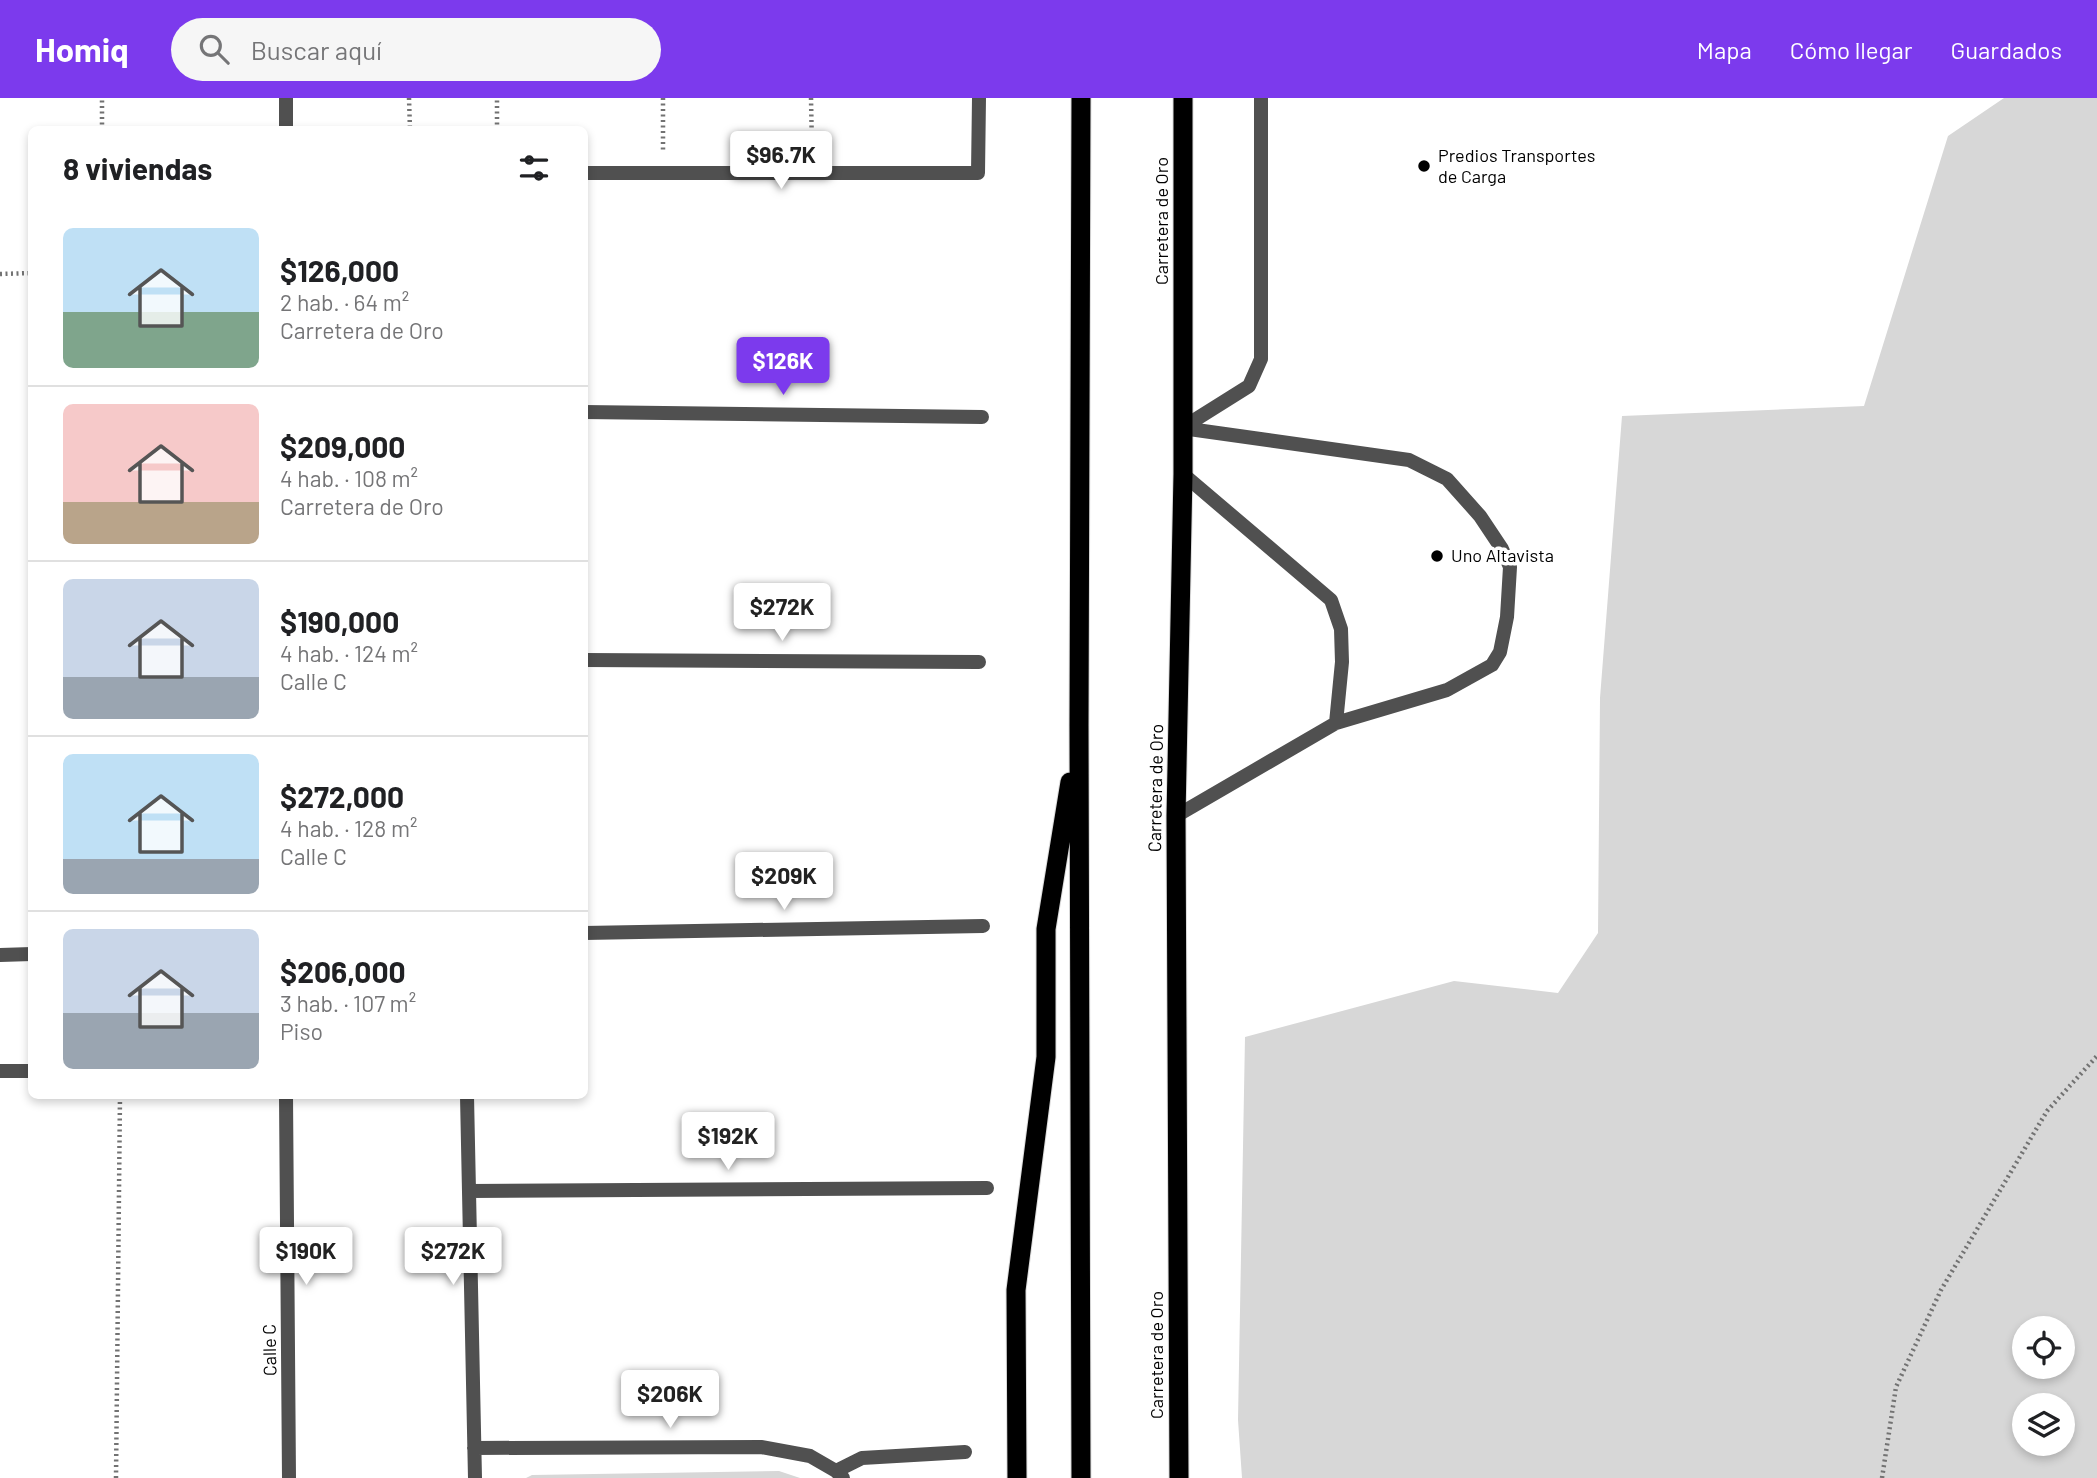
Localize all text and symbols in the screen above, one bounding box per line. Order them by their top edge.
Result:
search box [171,18,661,81]
text: Homiq [35,29,129,69]
icon: search [195,30,233,68]
text: Buscar aquí [251,34,382,65]
text: Mapa [1697,35,1752,64]
text: Cómo llegar [1790,35,1912,64]
text: Guardados [1950,35,2062,64]
pin: $96.7K [724,132,838,191]
text: $96.7K [746,140,816,168]
place label: Predios Transportes de Carga [1438,144,1595,187]
icon: filters [515,149,553,187]
text: 8 viviendas [63,150,212,186]
street label: Carretera de Oro [1150,157,1172,285]
marker: Predios Transportes de Carga [1416,158,1432,174]
text: $126,000 [280,252,399,288]
icon: home [119,256,203,340]
text: 2 hab. · 64 m² [280,288,409,316]
text: Carretera de Oro [280,316,444,344]
pin: $126K [734,338,832,397]
text: $126K [753,346,813,374]
text: $209,000 [280,428,405,464]
icon: home [119,432,203,516]
text: 4 hab. · 108 m² [280,464,418,492]
text: Carretera de Oro [280,492,444,520]
place label: Uno Altavista [1451,544,1554,566]
marker: Uno Altavista [1429,548,1445,564]
pin: $272K [733,584,831,643]
text: $272K [750,592,814,620]
text: $190,000 [280,603,399,639]
icon: home [119,607,203,691]
text: 4 hab. · 124 m² [280,639,418,667]
text: Calle C [280,667,347,695]
street label: Carretera de Oro [1143,724,1167,852]
text: $272,000 [280,778,404,814]
icon: home [119,782,203,866]
text: 4 hab. · 128 m² [280,814,417,842]
text: Calle C [280,842,347,870]
pin: $209K [735,852,833,912]
text: $209K [751,861,817,889]
text: $206,000 [280,953,406,989]
icon: home [119,957,203,1041]
text: 3 hab. · 107 m² [280,989,416,1017]
text: Piso [280,1017,323,1045]
pin: $192K [679,1112,777,1172]
text: $192K [698,1121,758,1149]
pin: $190K [257,1228,355,1287]
pin: $272K [404,1228,502,1287]
text: $190K [275,1236,337,1264]
text: $272K [421,1236,485,1264]
street label: Carretera de Oro [1145,1291,1167,1419]
map controls [2012,1316,2075,1456]
button: locate [2012,1316,2075,1379]
street label: Calle C [258,1324,280,1376]
pin: $206K [621,1370,719,1430]
text: $206K [637,1379,703,1407]
button: layers [2012,1393,2075,1456]

